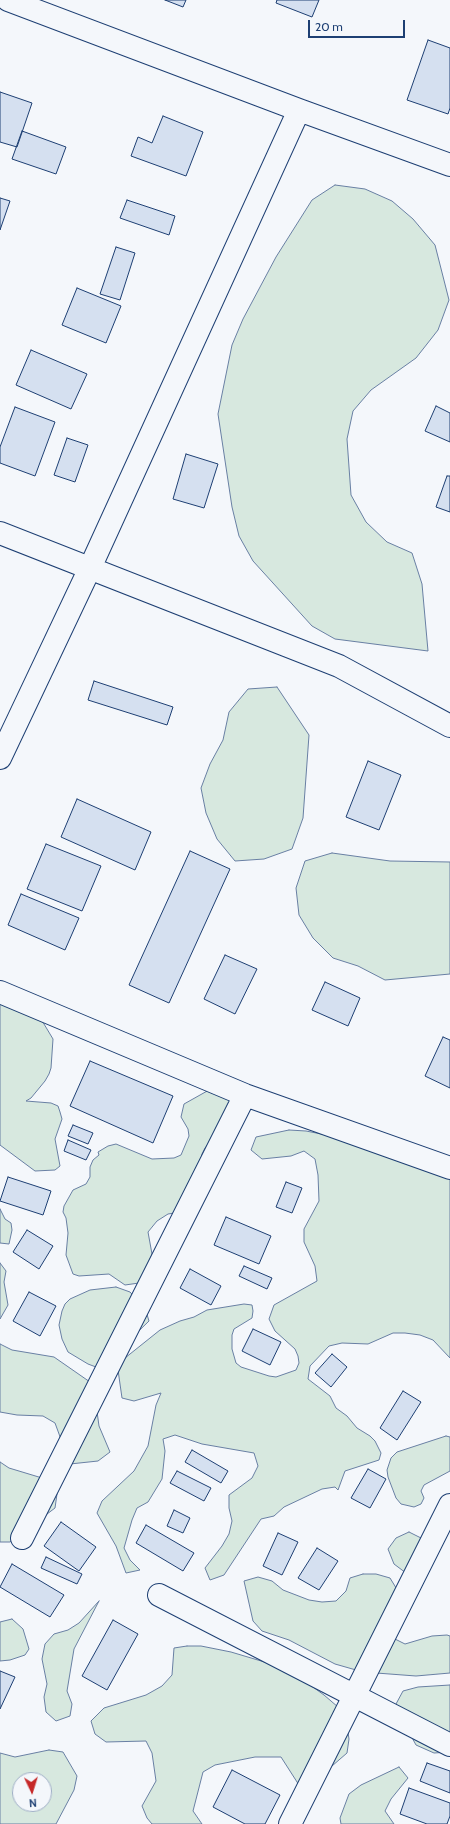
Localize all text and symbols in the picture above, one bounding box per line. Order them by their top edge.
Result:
scale bar [310,12,407,38]
text: 20 m [315,19,343,34]
north arrow [12,1772,52,1812]
text: N [28,1796,37,1810]

